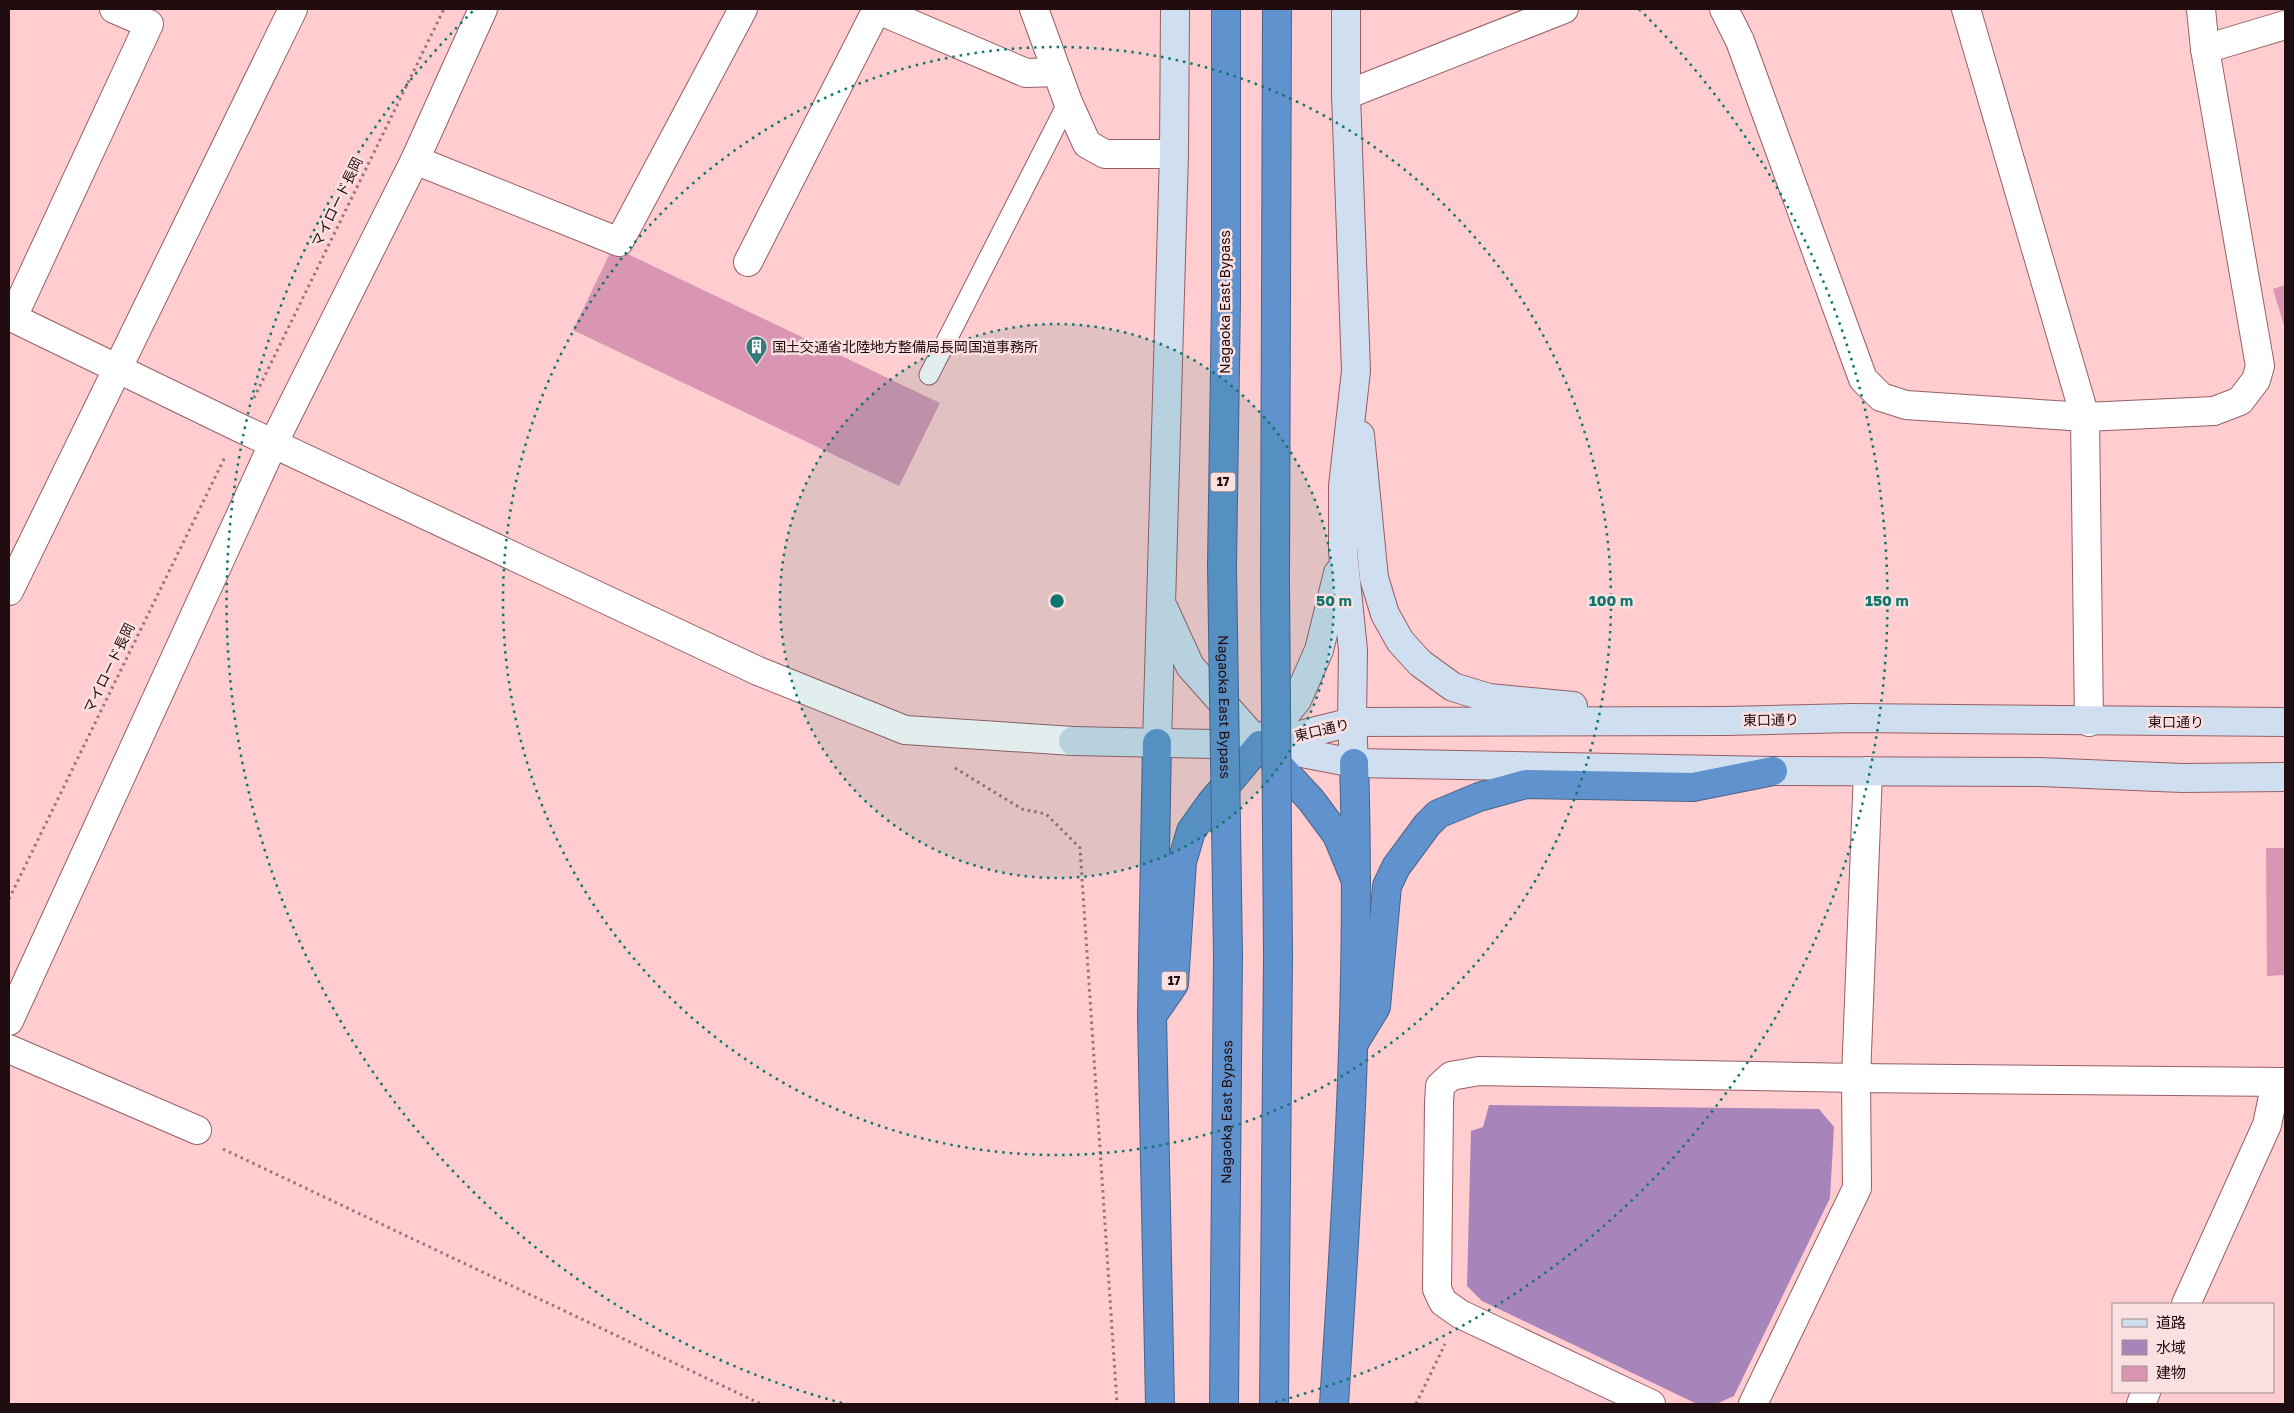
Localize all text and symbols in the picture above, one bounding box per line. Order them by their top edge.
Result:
street label: マイロード長岡 [307,154,366,250]
street label: Nagaoka East Bypass [1216,230,1233,374]
building icon: 国土交通省北陸地方整備局長岡国道事務所 [744,335,768,366]
place label: 国土交通省北陸地方整備局長岡国道事務所 [772,338,1038,355]
road number: 17 [1210,472,1236,492]
text: 50 m [1316,591,1352,609]
text: 100 m [1589,591,1633,609]
text: 150 m [1865,591,1909,609]
centre of rings [1048,592,1066,610]
street label: マイロード長岡 [79,620,138,716]
street label: Nagaoka East Bypass [1215,635,1234,779]
street label: 東口通り [1743,711,1799,728]
street label: 東口通り [2148,713,2204,730]
street label: 東口通り [1293,715,1351,744]
road number: 17 [1162,971,1186,990]
street label: Nagaoka East Bypass [1217,1040,1235,1184]
legend [2112,1303,2274,1393]
text: 道路 [2156,1313,2186,1331]
text: 水域 [2156,1338,2186,1356]
text: 建物 [2156,1363,2186,1381]

